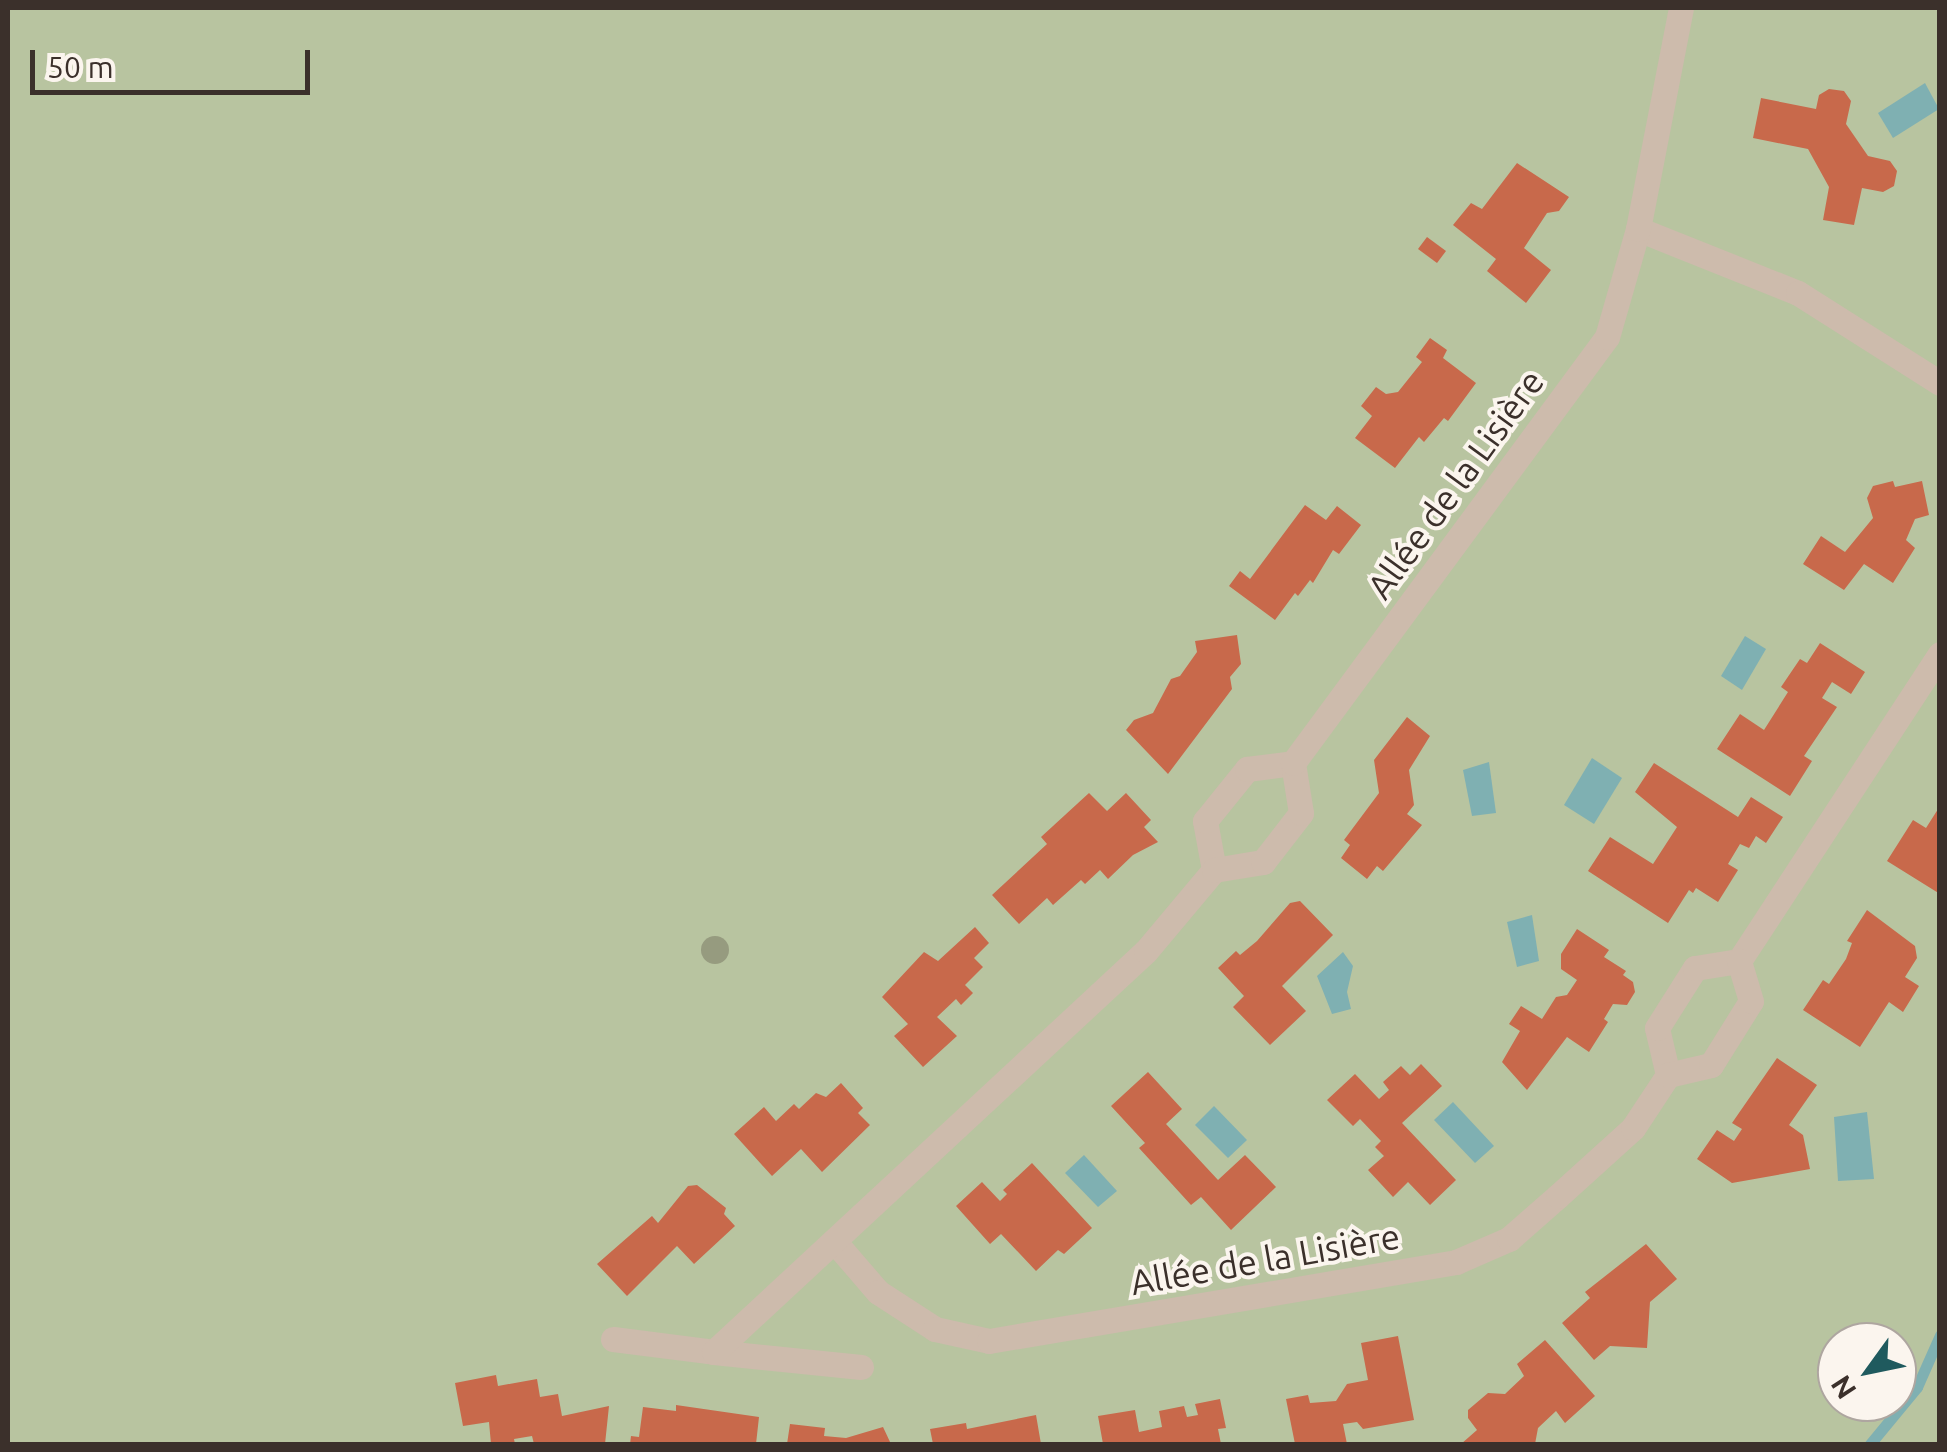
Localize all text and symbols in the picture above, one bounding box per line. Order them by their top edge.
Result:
scale bar [35,30,315,92]
text: 50 m [47,50,114,84]
street label: Allée de la Lisière [1358,361,1552,607]
street label: Allée de la Lisière [1127,1215,1403,1303]
north arrow [1817,1322,1917,1422]
text: N [1824,1370,1862,1405]

